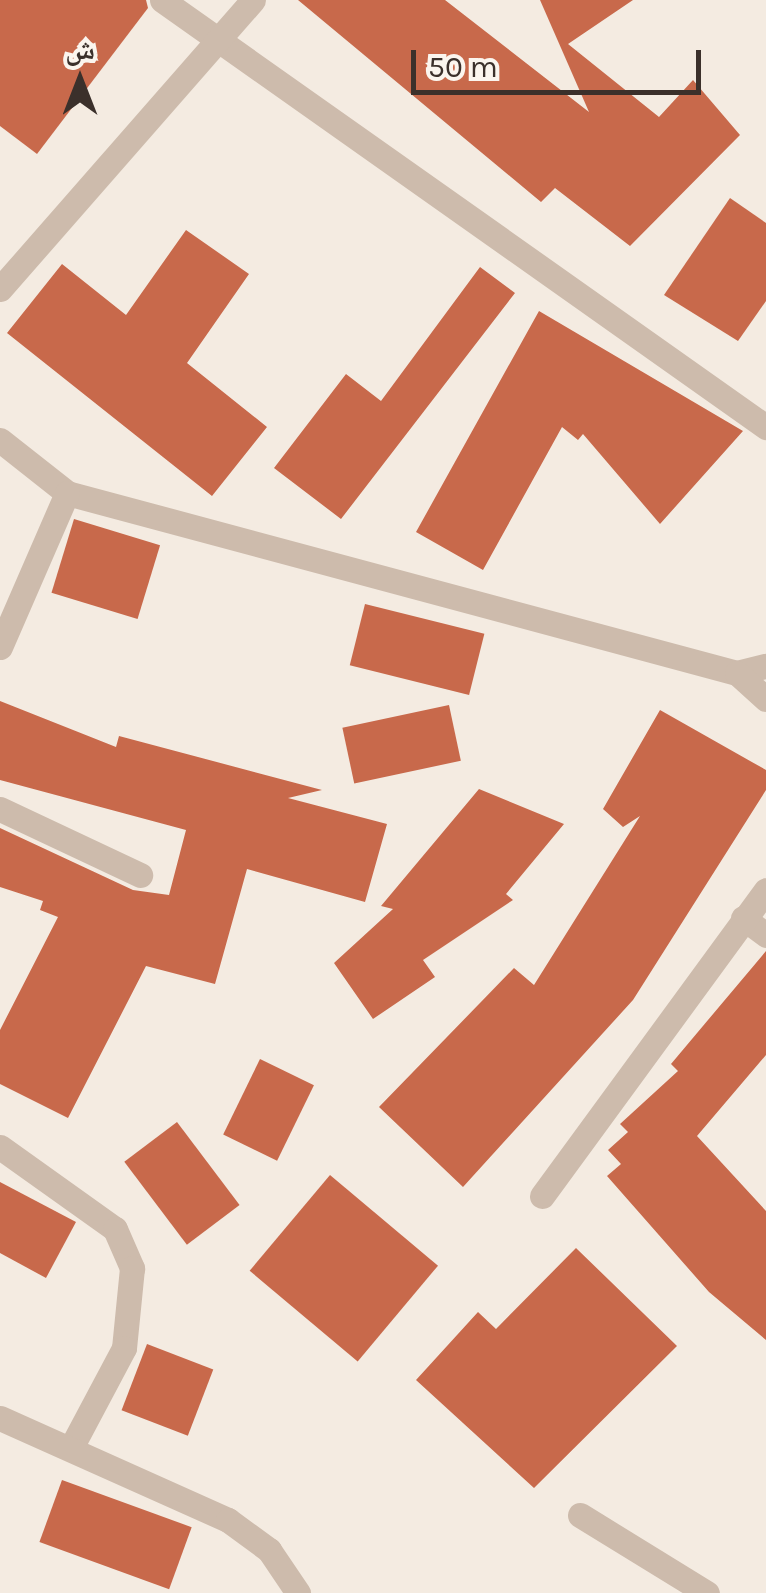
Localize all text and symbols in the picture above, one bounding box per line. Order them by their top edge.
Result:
north arrow [30,30,130,130]
scale bar [416,30,706,92]
text: ش [65,33,95,66]
text: 50 m [428,49,498,85]

